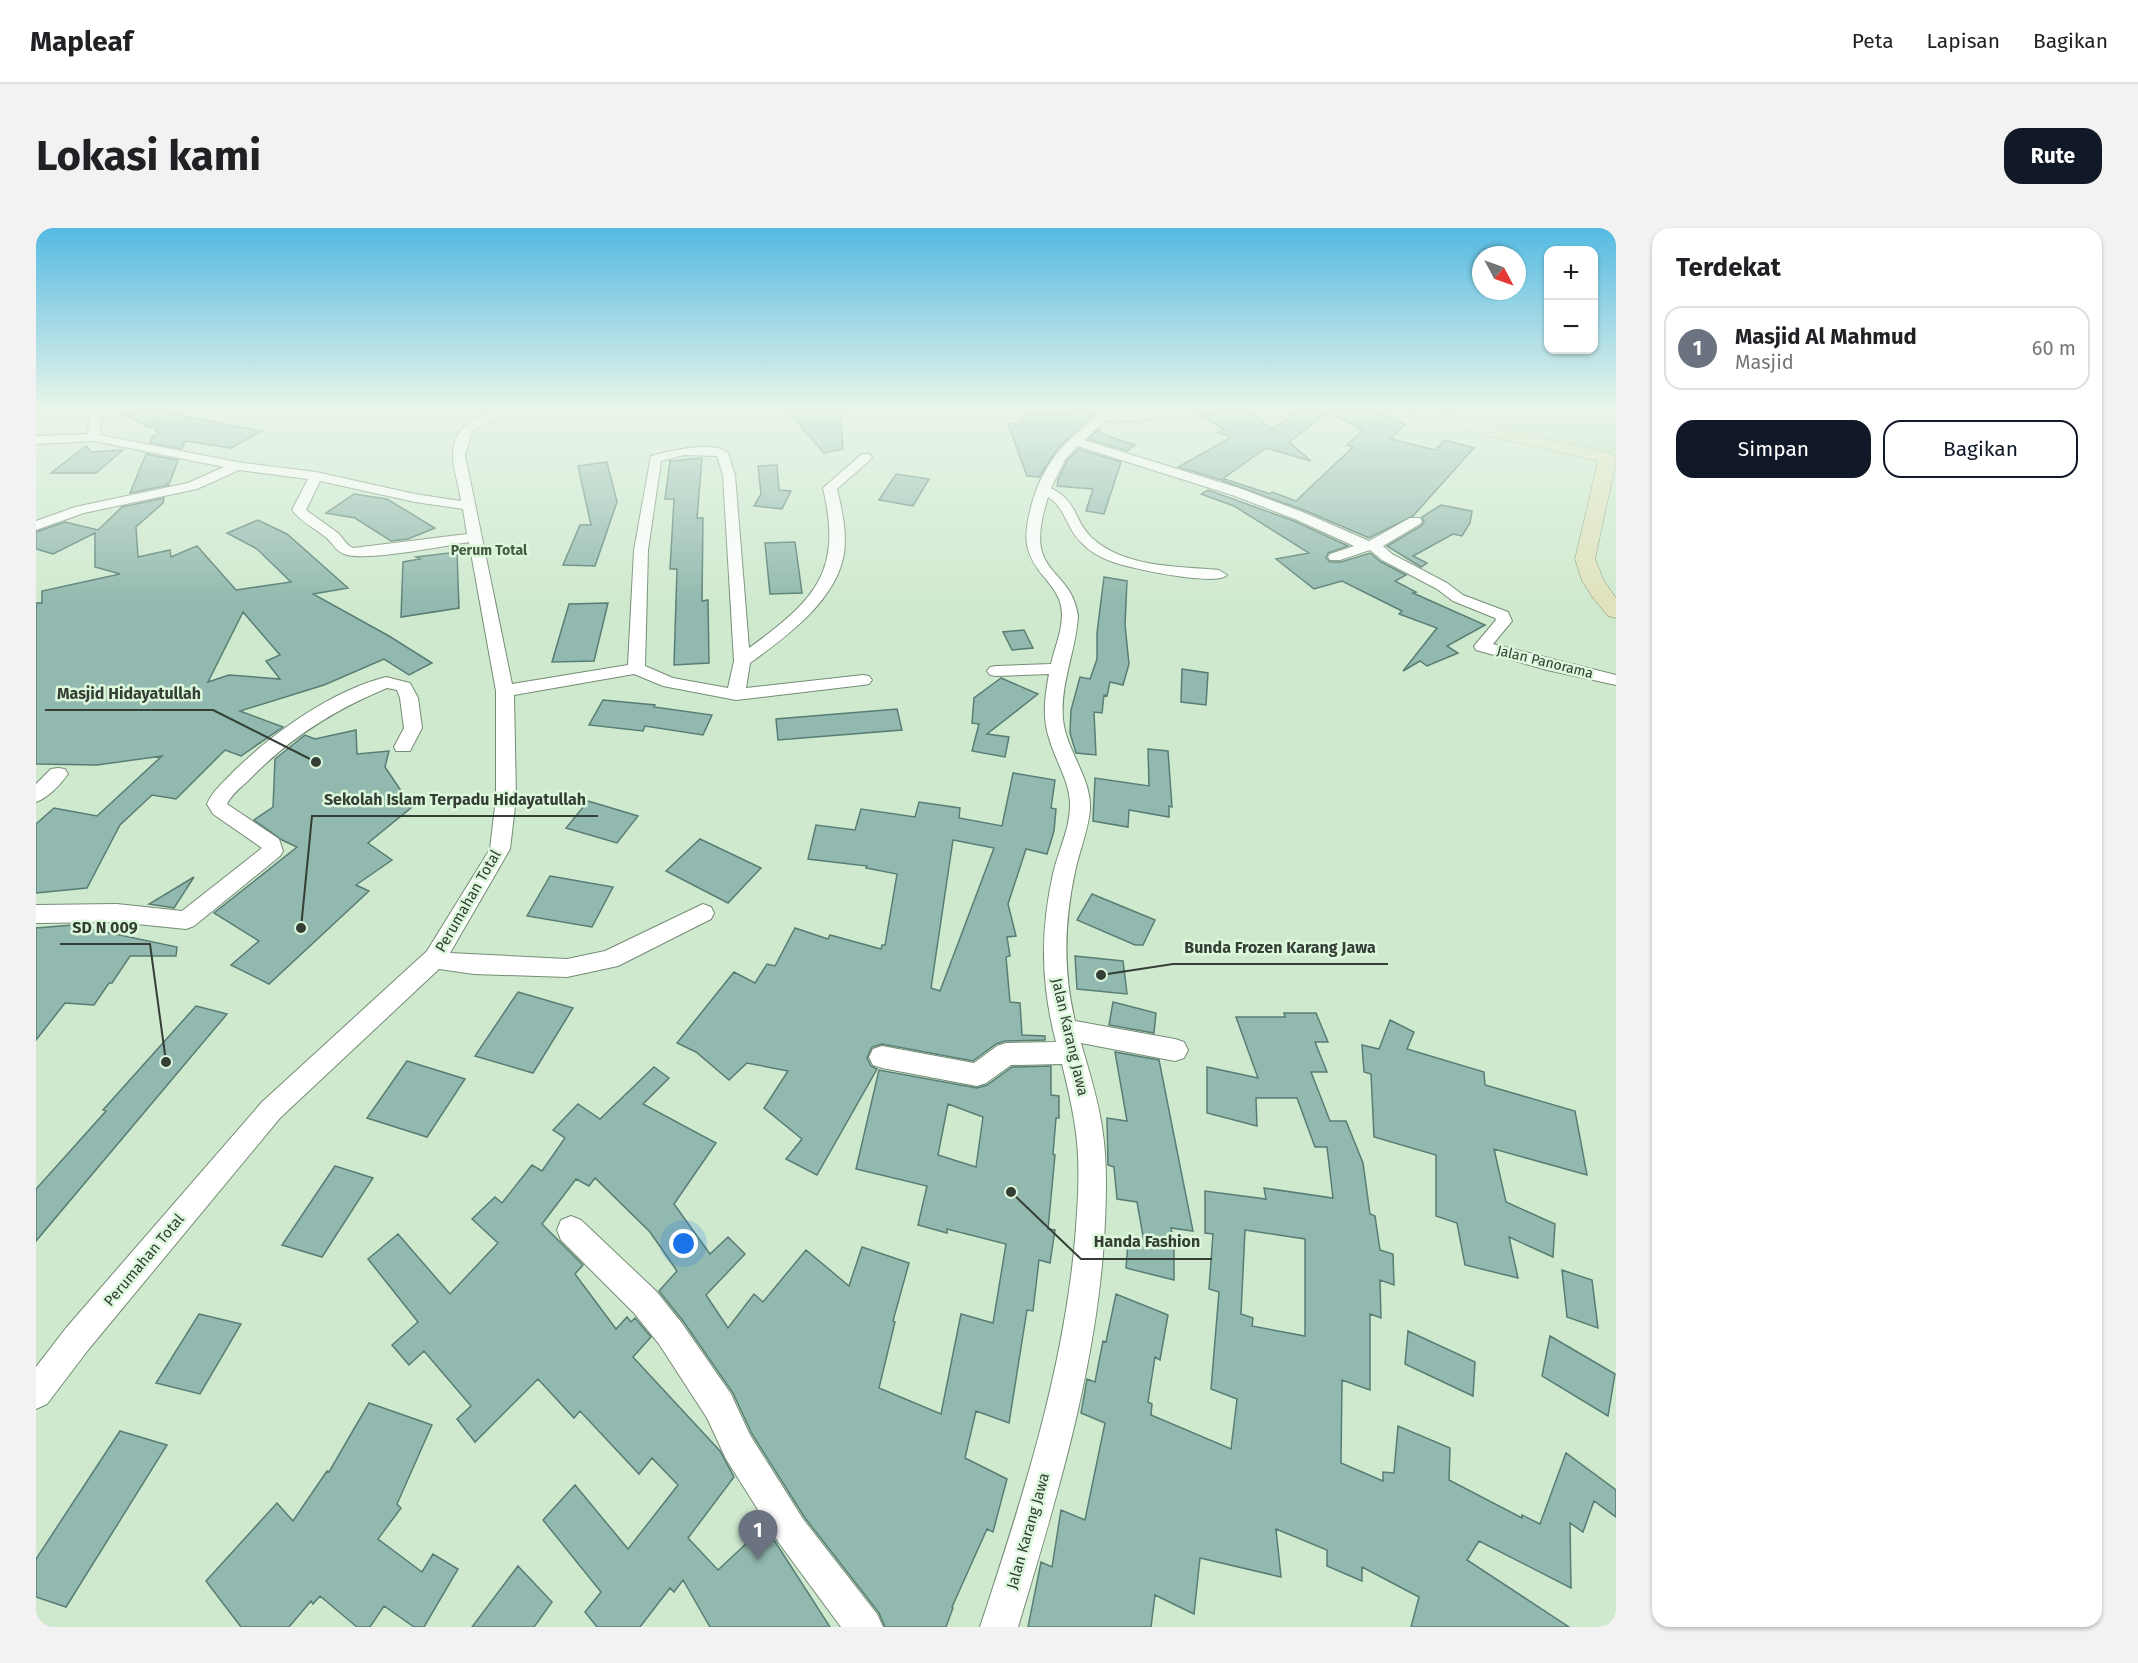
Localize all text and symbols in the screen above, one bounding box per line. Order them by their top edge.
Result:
text: Mapleaf [30,25,133,58]
text: Peta [1852,28,1894,54]
text: Lapisan [1927,28,2000,54]
text: Bagikan [2033,28,2108,54]
button: Rute [2004,128,2102,184]
text: Lokasi kami [36,131,261,181]
north arrow [1472,246,1526,300]
map controls [1544,246,1598,354]
button: + [1544,246,1598,300]
text: Terdekat [1676,252,1781,283]
button: − [1544,300,1598,354]
text: Masjid Al Mahmud [1735,323,1917,350]
text: 1 [1693,336,1702,360]
text: 60 m [2032,336,2076,360]
text: Masjid [1735,350,1794,374]
button: Simpan [1676,420,1871,478]
button: Bagikan [1883,420,2078,478]
district label: Perum Total [451,542,528,559]
street label: Jalan Panorama [1495,642,1595,682]
callout: Masjid Hidayatullah [45,676,213,710]
text: Masjid Hidayatullah [57,684,201,703]
callout: Sekolah Islam Terpadu Hidayatullah [312,782,598,816]
text: Sekolah Islam Terpadu Hidayatullah [324,790,586,809]
street label: Perumahan Total [431,846,505,955]
callout: SD N 009 [60,910,150,944]
text: SD N 009 [72,918,138,937]
callout: Bunda Frozen Karang Jawa [1173,930,1388,964]
text: Bunda Frozen Karang Jawa [1184,938,1376,957]
street label: Jalan Karang Jawa [1048,976,1092,1098]
street label: Perumahan Total [100,1210,188,1310]
callout: Handa Fashion [1081,1225,1212,1259]
your location [669,1229,698,1258]
text: Handa Fashion [1094,1232,1200,1251]
street label: Jalan Karang Jawa [1003,1471,1053,1591]
pin: 1 [738,1510,778,1560]

